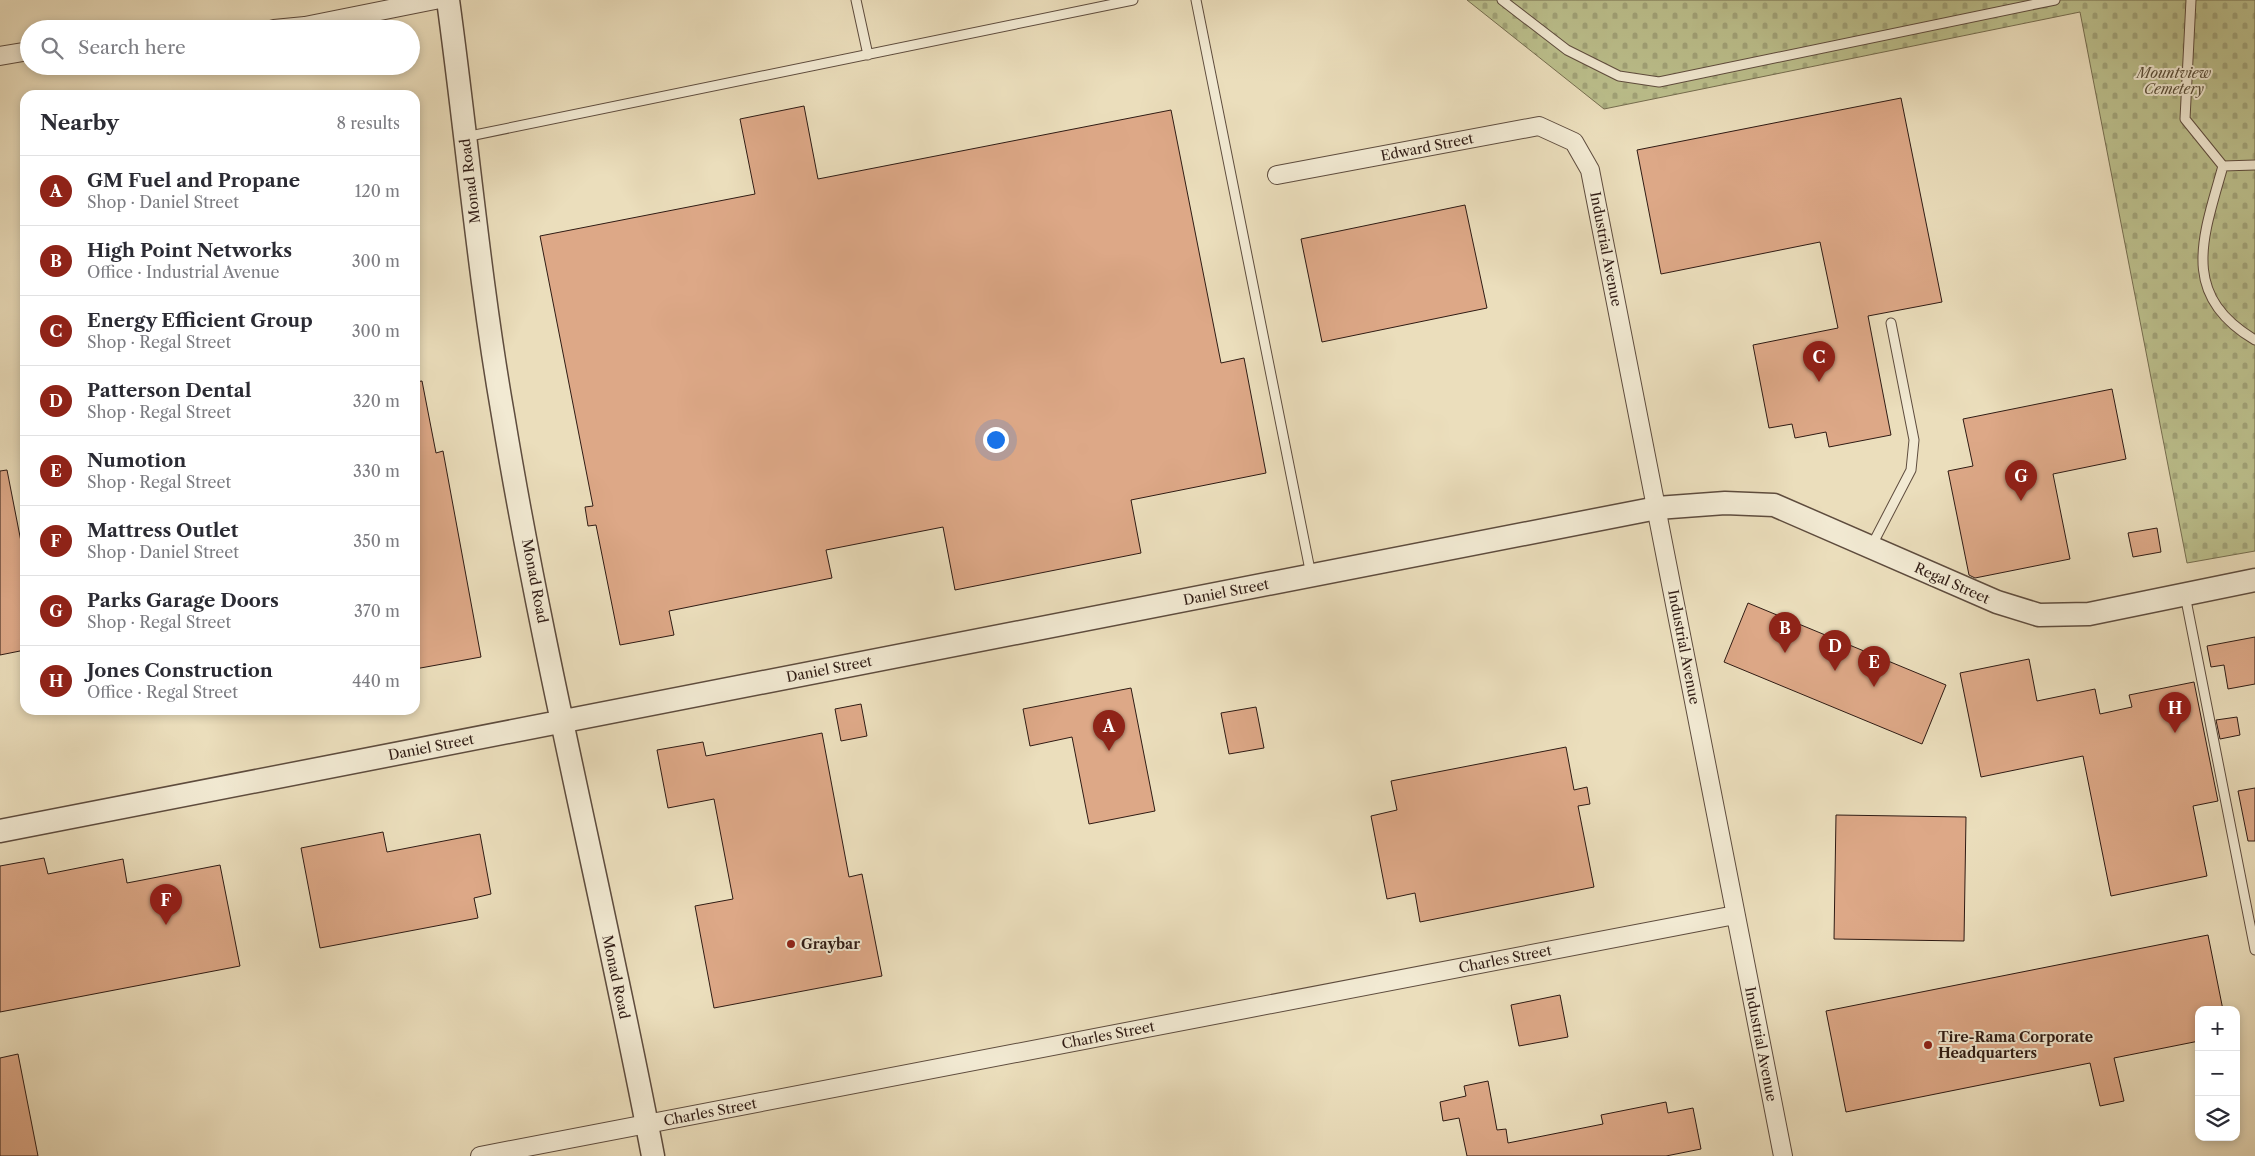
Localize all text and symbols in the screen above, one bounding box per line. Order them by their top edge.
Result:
search box [20,20,420,75]
icon: search [38,34,66,62]
text: Search here [78,36,186,59]
park label: Mountview Cemetery [2135,64,2212,98]
text: Nearby [40,110,119,135]
text: 8 results [337,113,400,133]
street label: Edward Street [1379,129,1475,165]
street label: Monad Road [456,137,484,224]
text: GM Fuel and Propane [87,169,300,192]
text: A [50,181,62,201]
text: 120 m [355,181,400,201]
street label: Industrial Avenue [1586,190,1626,308]
text: Shop · Daniel Street [87,192,239,212]
text: High Point Networks [87,239,292,262]
text: B [50,251,62,271]
text: 300 m [352,251,400,271]
text: Office · Industrial Avenue [87,262,280,282]
text: Energy Efficient Group [87,309,313,332]
text: C [50,321,62,341]
text: 300 m [352,321,400,341]
text: Shop · Regal Street [87,332,231,352]
pin: C [1803,341,1835,382]
text: Patterson Dental [87,379,251,402]
text: D [49,391,63,411]
text: 320 m [353,391,400,411]
text: Shop · Regal Street [87,402,231,422]
your location [983,427,1009,453]
text: Numotion [87,449,186,472]
pin: G [2005,460,2037,501]
text: E [50,461,62,481]
text: 330 m [353,461,400,481]
text: Shop · Regal Street [87,472,231,492]
text: Mattress Outlet [87,519,238,542]
text: F [51,531,61,551]
text: 350 m [353,531,400,551]
street label: Monad Road [518,537,552,625]
text: Shop · Daniel Street [87,542,239,562]
street label: Regal Street [1912,558,1992,608]
street label: Daniel Street [1181,575,1271,609]
street label: Industrial Avenue [1664,588,1704,706]
text: Parks Garage Doors [87,589,279,612]
text: G [49,601,63,621]
text: 370 m [354,601,400,621]
text: Shop · Regal Street [87,612,231,632]
pin: B [1769,612,1801,653]
pin: D [1819,630,1851,671]
pin: E [1858,646,1890,687]
street label: Daniel Street [784,652,874,686]
text: Jones Construction [87,659,273,682]
text: H [49,671,63,691]
text: 440 m [352,671,400,691]
text: Office · Regal Street [87,682,238,702]
pin: H [2159,692,2191,733]
pin: A [1093,710,1125,751]
street label: Daniel Street [386,730,476,764]
pin: F [150,884,182,925]
street label: Monad Road [598,933,634,1021]
place label: Graybar [801,935,860,953]
marker: Graybar [785,938,797,950]
street label: Charles Street [1457,941,1553,977]
street label: Industrial Avenue [1741,985,1781,1103]
map controls [2195,1006,2240,1141]
button: + [2195,1006,2240,1051]
street label: Charles Street [1060,1017,1156,1053]
place label: Tire-Rama Corporate Headquarters [1938,1028,2093,1062]
marker: Tire-Rama Corporate Headquarters [1922,1039,1934,1051]
button: − [2195,1051,2240,1096]
street label: Charles Street [662,1094,758,1130]
button: layers [2195,1096,2240,1141]

